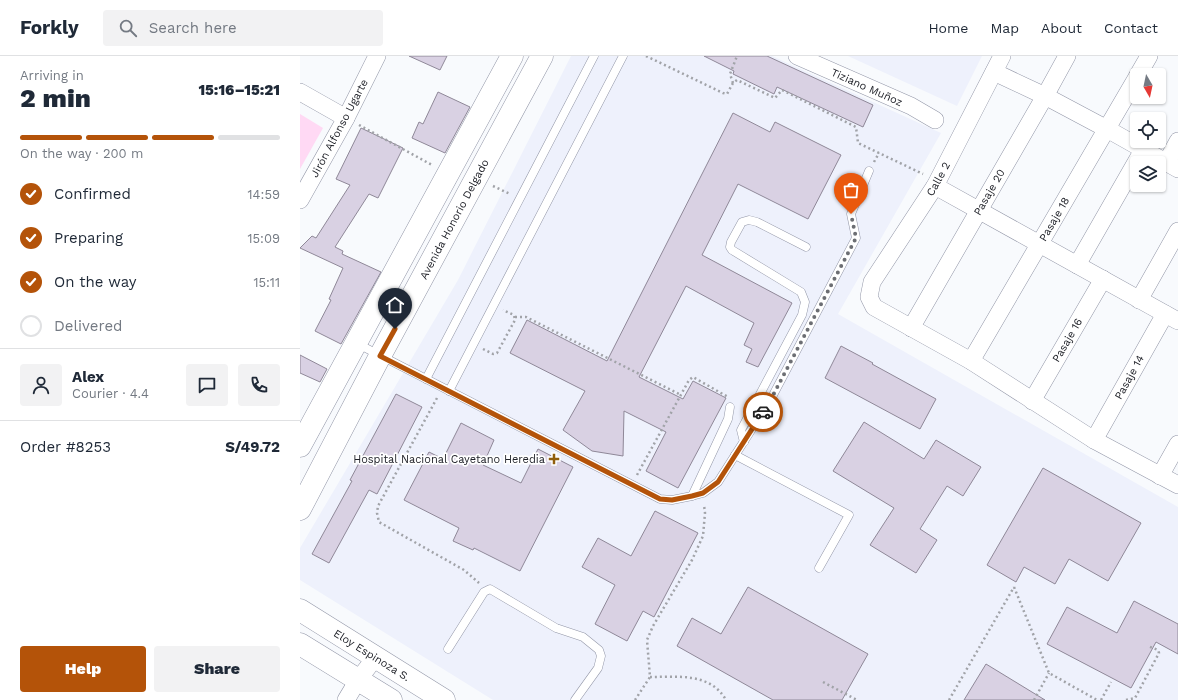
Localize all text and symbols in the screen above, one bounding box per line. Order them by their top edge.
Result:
search box [103,10,383,46]
text: Forkly [20,16,79,39]
icon: search [117,17,139,39]
text: Search here [149,19,237,37]
text: Home [928,20,968,36]
text: Map [990,20,1019,36]
text: About [1041,20,1082,36]
text: Contact [1104,20,1158,36]
street label: Tiziano Muñoz [829,66,905,109]
text: Arriving in [20,68,84,83]
north arrow [1130,68,1166,104]
map controls [1130,68,1166,192]
street label: Jirón Alfonso Ugarte [308,77,371,180]
text: 15:16–15:21 [198,81,280,99]
text: 2 min [20,83,91,113]
button: locate [1130,112,1166,148]
text: On the way · 200 m [20,146,144,161]
button: layers [1130,156,1166,192]
street label: Avenida Honorio Delgado [417,157,492,282]
street label: Calle 2 [924,160,953,199]
street label: Pasaje 20 [971,167,1008,218]
pin [834,173,868,214]
icon: bag [840,179,862,201]
icon: check [20,183,42,205]
text: Confirmed [54,185,131,203]
text: 14:59 [248,187,280,202]
street label: Pasaje 18 [1037,195,1072,244]
icon: check [20,227,42,249]
text: Preparing [54,229,123,247]
text: 15:09 [247,231,280,246]
icon: check [20,271,42,293]
text: On the way [54,273,136,291]
text: 15:11 [253,275,280,290]
pin [378,288,412,329]
icon: home [384,294,406,316]
street label: Pasaje 16 [1050,316,1085,365]
text: Delivered [54,317,122,335]
street label: Pasaje 14 [1112,353,1147,402]
button: person [20,364,62,406]
button: chat [186,364,228,406]
button: phone [238,364,280,406]
text: Alex [72,368,104,386]
text: Courier · 4.4 [72,386,149,401]
courier [743,392,783,432]
icon: car [752,401,774,423]
text: Order #8253 [20,438,111,456]
text: S/49.72 [225,438,280,456]
place label: Hospital Nacional Cayetano Heredia [353,453,545,466]
marker: Hospital Nacional Cayetano Heredia [548,453,560,465]
street label: Eloy Espinoza S. [331,627,412,684]
button: Help [20,646,146,692]
button: Share [154,646,280,692]

